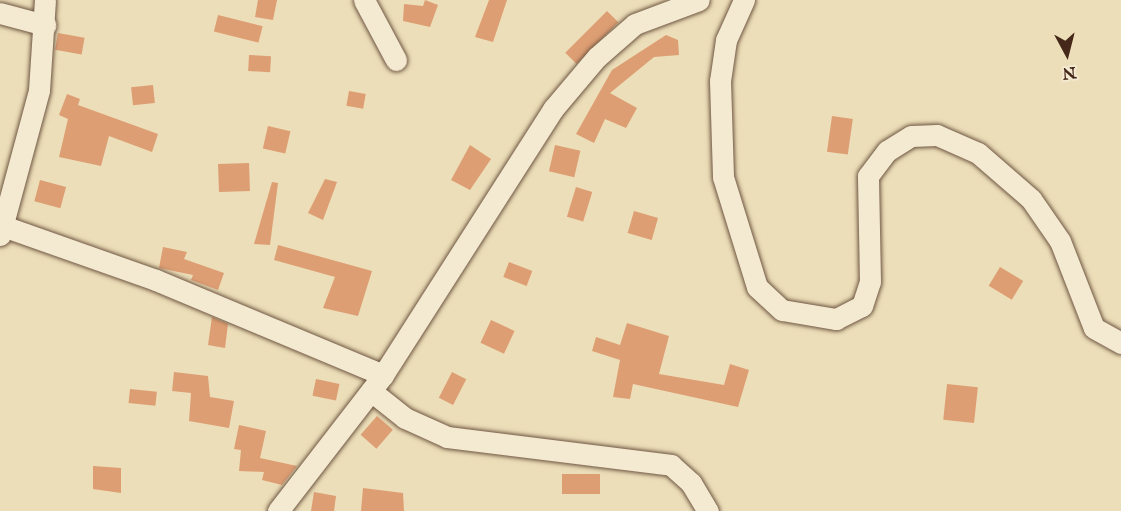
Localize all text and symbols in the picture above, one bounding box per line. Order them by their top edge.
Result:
north arrow [1037,24,1097,84]
text: N [1061,61,1077,83]

